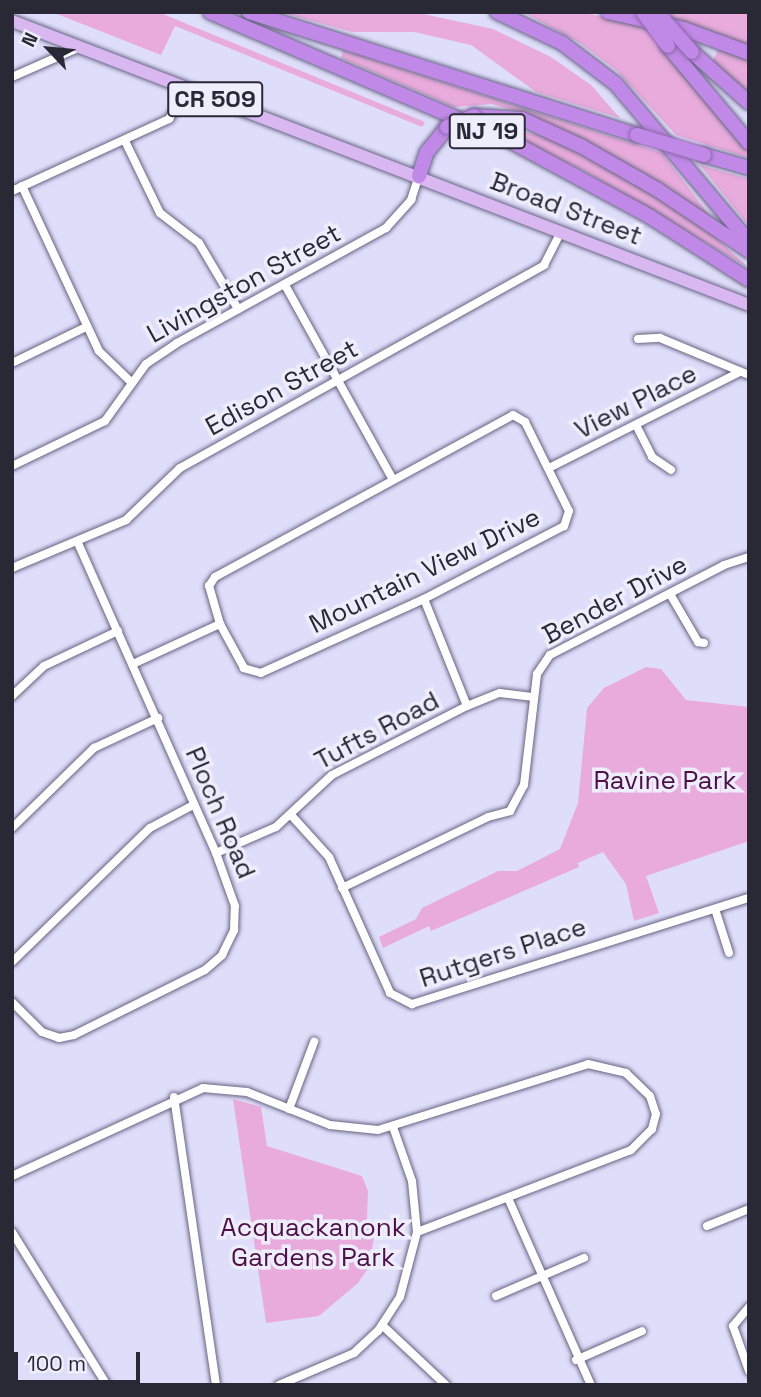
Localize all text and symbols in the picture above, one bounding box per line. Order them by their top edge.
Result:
north arrow [14,14,84,84]
text: N [16,28,44,51]
road number: CR 509 [166,78,264,119]
road number: NJ 19 [448,110,526,152]
street label: Broad Street [486,166,646,252]
street label: Livingston Street [142,218,346,350]
street label: Edison Street [200,333,364,443]
street label: View Place [570,358,702,446]
street label: Mountain View Drive [304,501,546,641]
street label: Bender Drive [537,549,693,651]
street label: Tufts Road [309,685,445,777]
street label: Ploch Road [178,742,262,884]
park label: Ravine Park [593,765,737,797]
street label: Rutgers Place [416,911,590,995]
park label: Acquackanonk Gardens Park [220,1212,406,1274]
scale bar [18,1338,144,1382]
text: 100 m [27,1350,86,1377]

